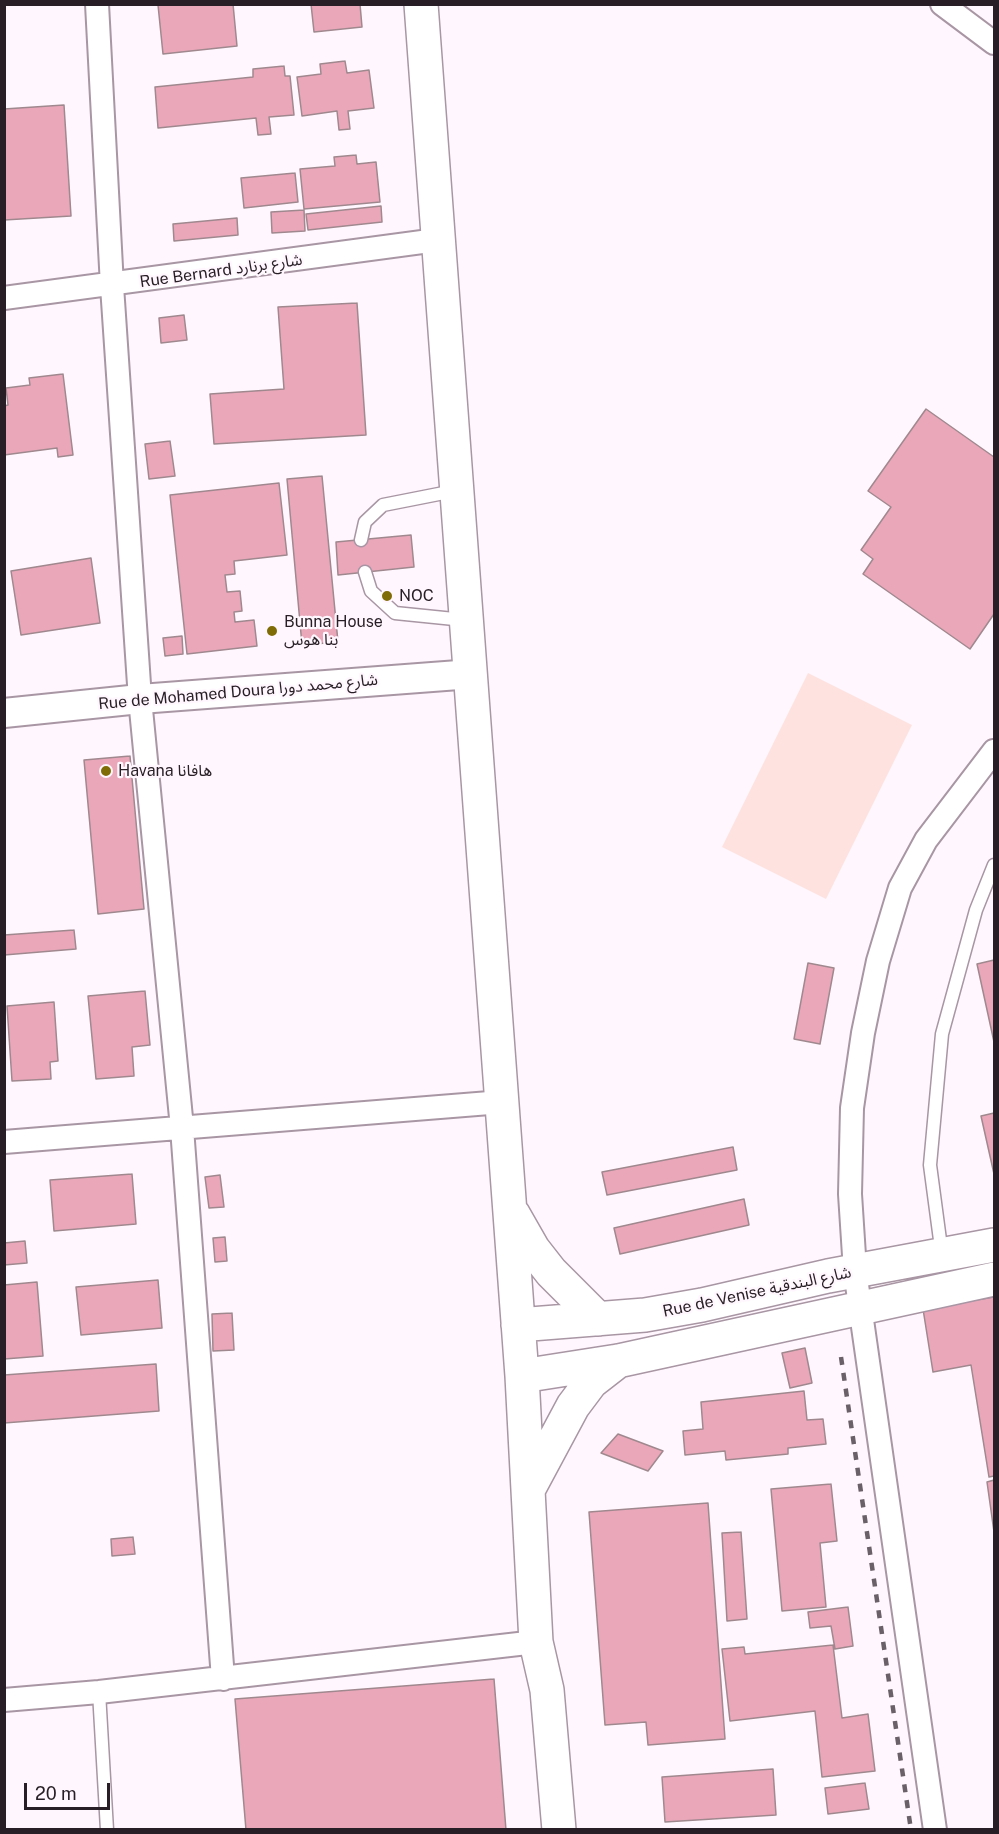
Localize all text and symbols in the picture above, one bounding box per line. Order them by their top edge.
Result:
street label: Rue Bernard شارع برنارد [139,250,303,292]
place label: NOC [399,586,434,606]
marker: NOC [380,589,394,603]
place label: Bunna House بنا هوس [284,612,383,650]
marker: Bunna House بنا هوس [265,624,279,638]
street label: Rue de Mohamed Doura شارع محمد دورا [97,670,379,714]
place label: Havana هافانا [118,761,212,781]
marker: Havana هافانا [99,764,113,778]
street label: Rue de Venise شارع البندقية [661,1263,853,1321]
scale bar [27,1771,112,1809]
text: 20 m [35,1783,77,1804]

